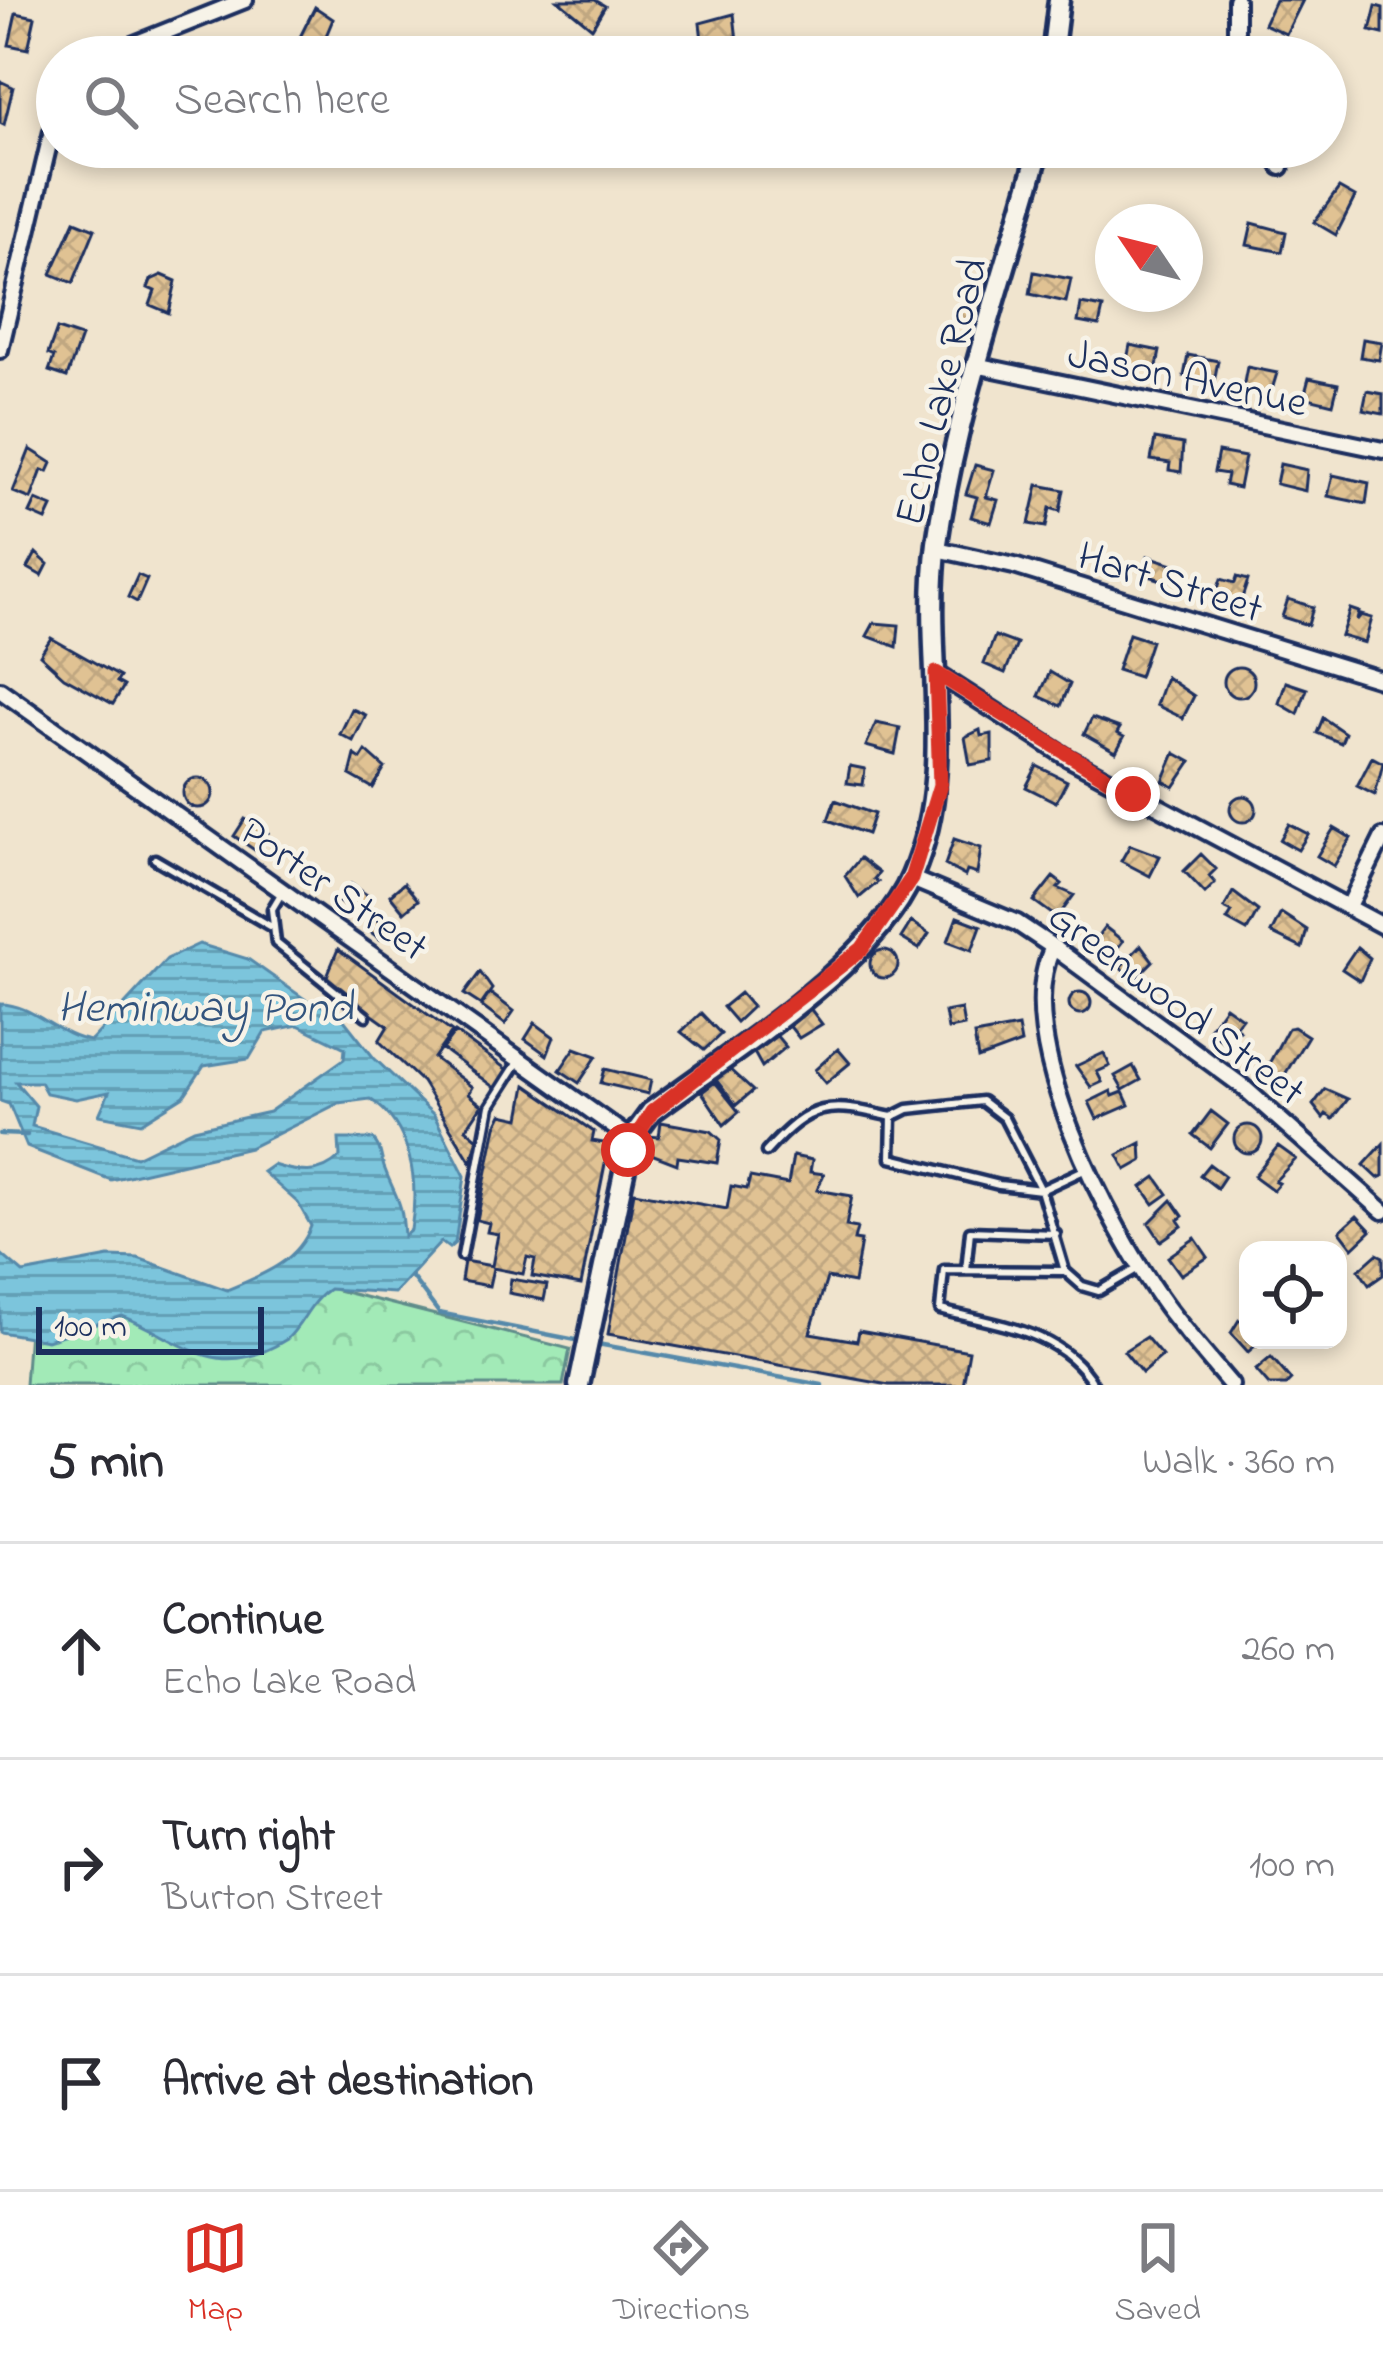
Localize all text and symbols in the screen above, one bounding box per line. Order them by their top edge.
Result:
search box [36,36,1347,168]
icon: search [78,69,144,135]
text: Search here [174,69,390,135]
north arrow [1095,204,1203,312]
street label: Echo Lake Road [881,252,1006,532]
street label: Jason Avenue [1062,325,1313,436]
street label: Hart Street [1070,527,1270,641]
route end [1106,767,1160,821]
street label: Porter Street [225,803,440,978]
street label: Greenwood Street [1034,888,1317,1123]
water label: Heminway Pond [57,977,355,1043]
route start [601,1123,655,1177]
map controls [1239,1241,1347,1349]
button: locate [1239,1241,1347,1349]
scale bar [36,1301,264,1354]
text: 100 m [54,1304,127,1352]
text: 5 min [48,1426,164,1501]
text: Walk · 360 m [1142,1435,1335,1492]
text: Continue [162,1589,323,1655]
icon: ahead [48,1618,114,1684]
text: 260 m [1242,1622,1335,1679]
text: Echo Lake Road [162,1655,416,1712]
text: Turn right [162,1805,335,1871]
icon: right [48,1834,114,1900]
text: 100 m [1249,1838,1335,1895]
text: Burton Street [162,1871,383,1928]
icon: arrive [48,2050,114,2116]
text: Arrive at destination [162,2050,533,2116]
tab: Map [182,2215,248,2335]
tab: Directions [613,2215,750,2335]
tab: Saved [1115,2215,1201,2335]

